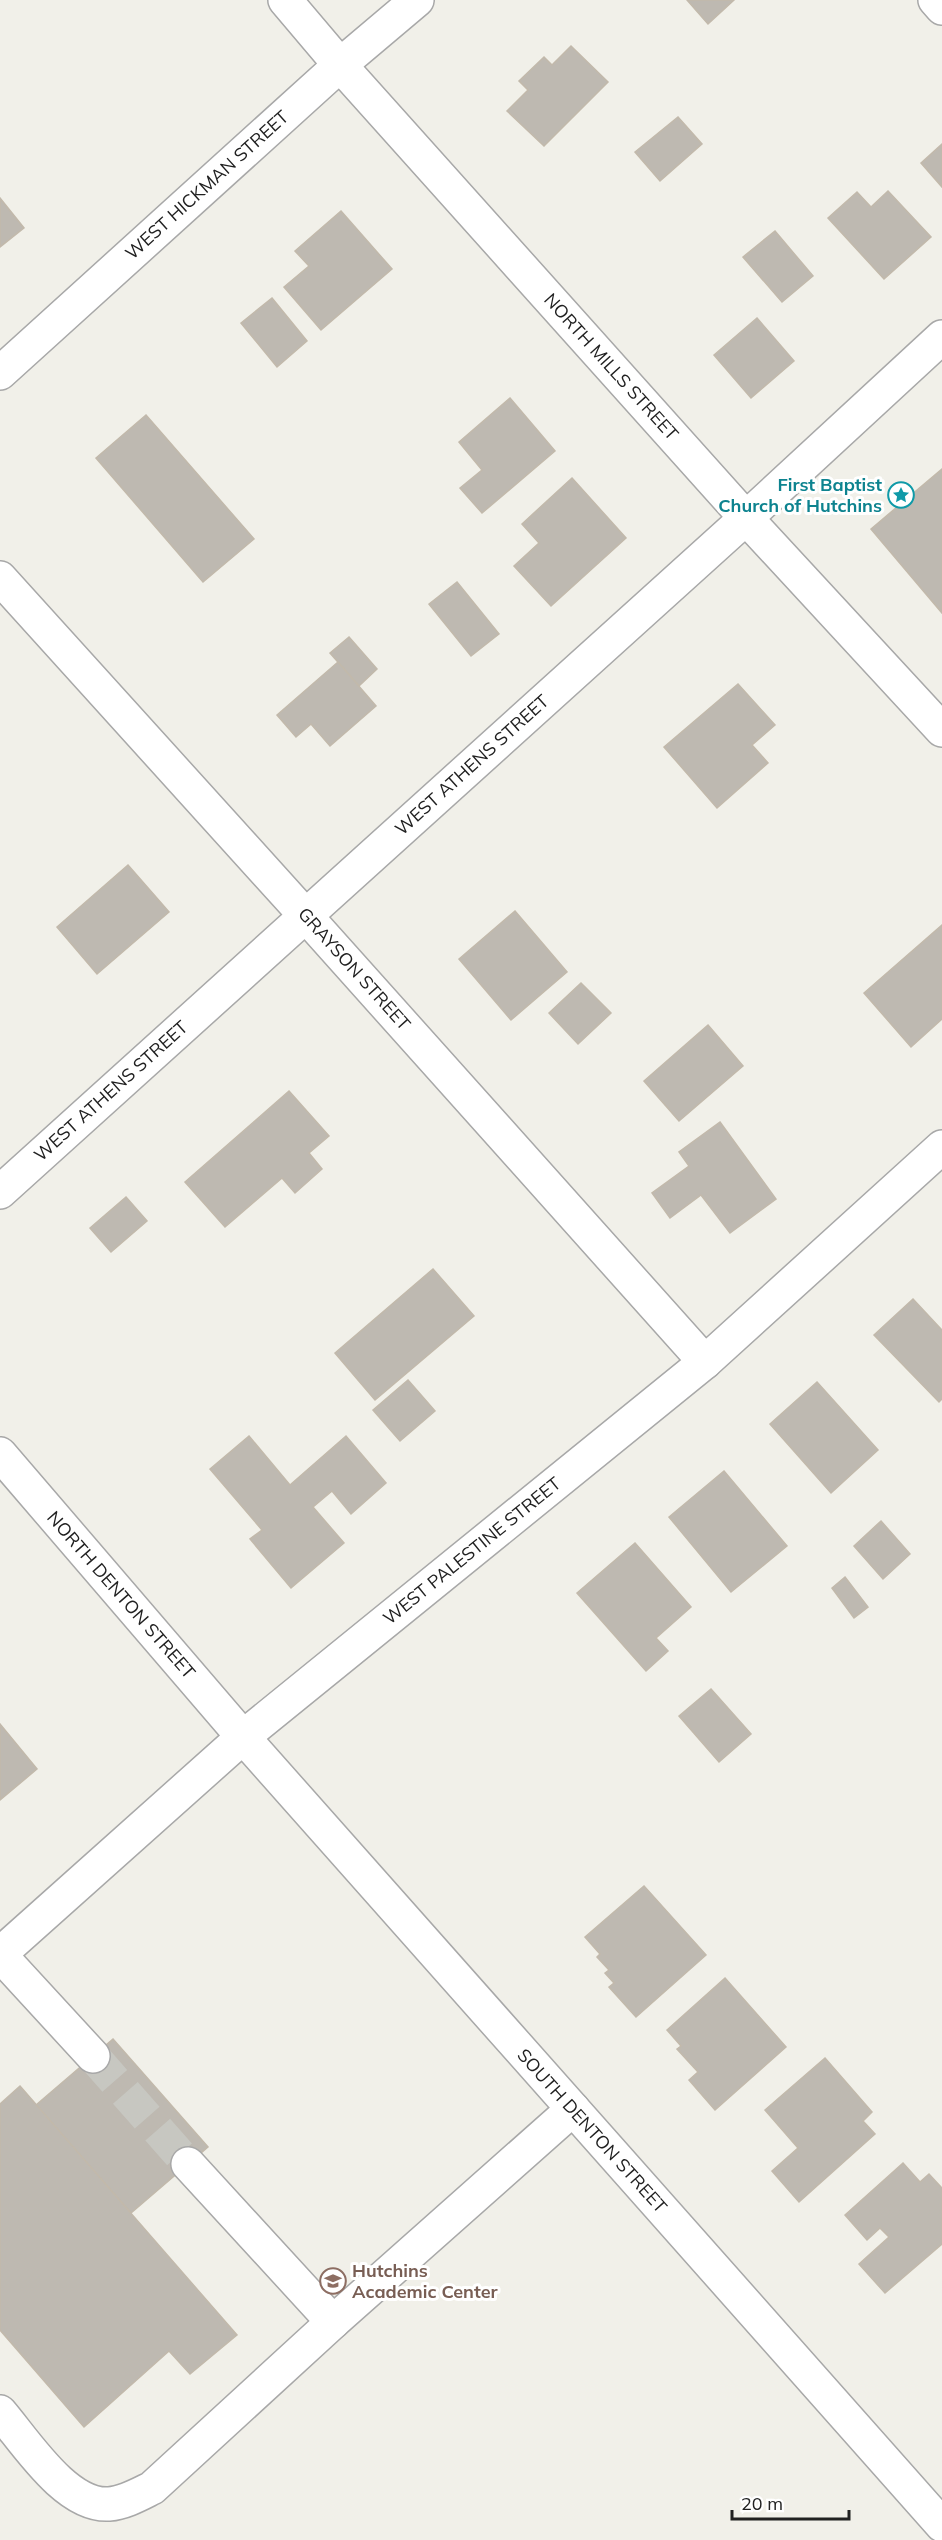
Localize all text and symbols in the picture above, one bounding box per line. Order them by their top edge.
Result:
street label: WEST HICKMAN STREET [120,105,293,264]
street label: NORTH MILLS STREET [539,288,684,445]
place label: First Baptist Church of Hutchins [718,473,882,517]
place icon: First Baptist Church of Hutchins [886,480,916,510]
street label: WEST ATHENS STREET [390,689,554,840]
street label: GRAYSON STREET [293,903,416,1035]
street label: WEST ATHENS STREET [29,1015,193,1166]
street label: WEST PALESTINE STREET [378,1472,565,1629]
street label: NORTH DENTON STREET [42,1506,200,1683]
street label: SOUTH DENTON STREET [512,2044,672,2218]
place label: Hutchins Academic Center [352,2259,499,2303]
school or university icon: Hutchins Academic Center [318,2266,348,2296]
scale bar [732,2483,849,2521]
text: 20 m [741,2492,783,2515]

